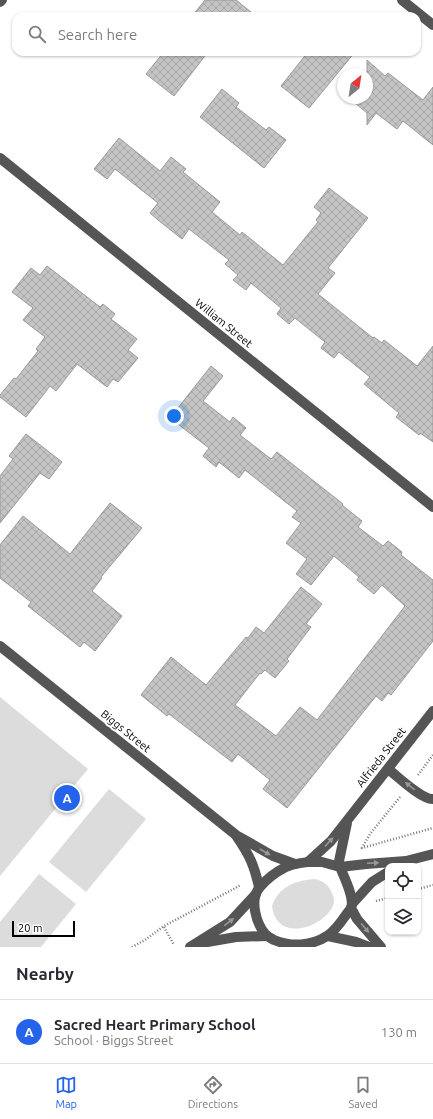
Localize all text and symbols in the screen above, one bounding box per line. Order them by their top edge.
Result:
search box [12,12,421,56]
icon: search [26,23,48,45]
text: Search here [58,26,137,43]
north arrow [337,68,373,104]
street label: William Street [193,296,255,350]
your location [164,406,184,426]
street label: Biggs Street [99,707,154,755]
street label: Alfrieda Street [354,724,408,789]
one-way arrow [404,782,415,790]
pin: A [54,783,80,813]
one-way arrow [325,837,334,847]
one-way arrow [259,848,271,855]
one-way arrow [367,860,380,866]
map controls [385,863,421,935]
button: locate [385,863,421,899]
button: layers [385,899,421,935]
one-way arrow [223,918,234,927]
scale bar [12,919,75,938]
text: 20 m [18,922,42,934]
one-way arrow [360,923,369,934]
text: Nearby [16,964,74,983]
text: Sacred Heart Primary School [54,1016,256,1033]
text: A [24,1025,34,1039]
text: 130 m [381,1025,417,1039]
text: School · Biggs Street [54,1033,173,1047]
tab: Map [55,1074,77,1110]
tab: Directions [188,1074,238,1110]
tab: Saved [348,1074,378,1110]

